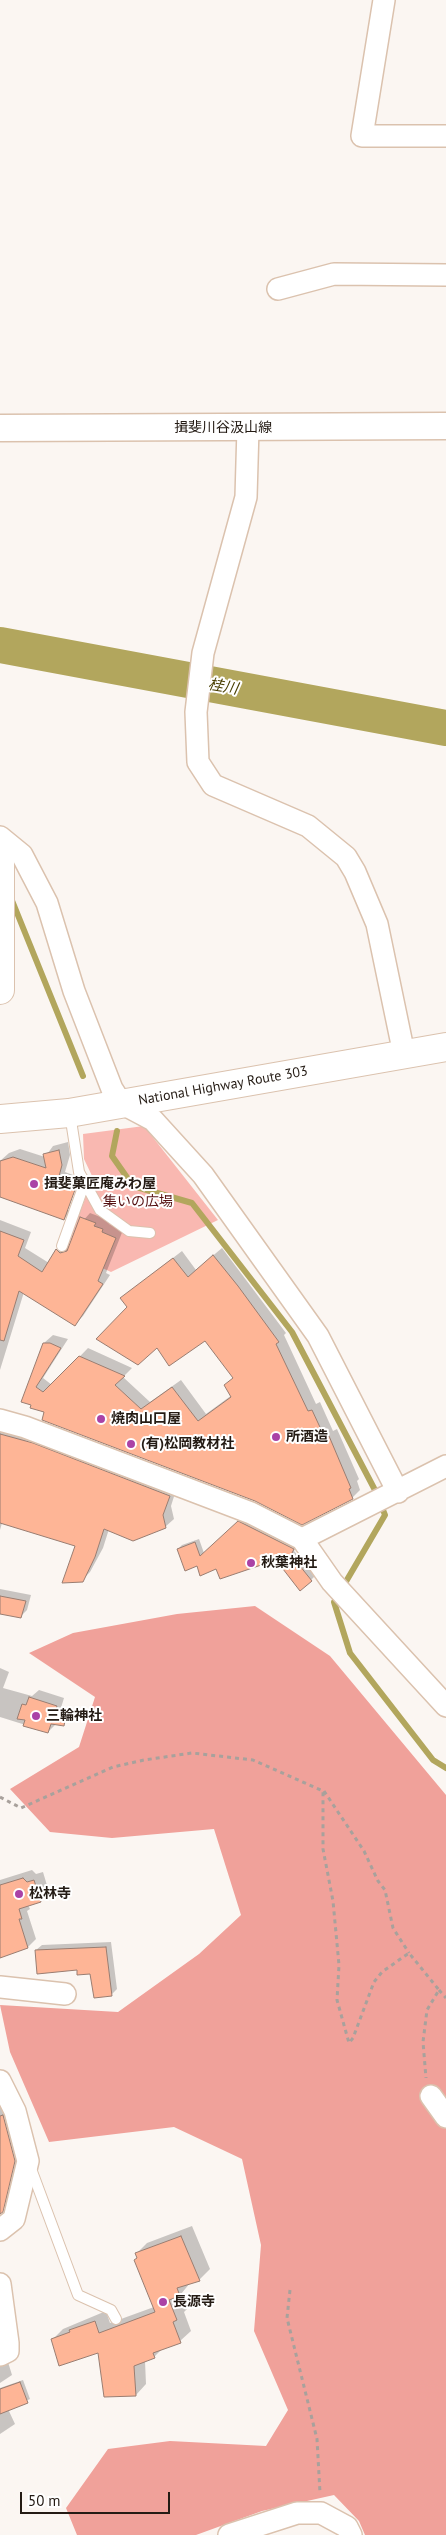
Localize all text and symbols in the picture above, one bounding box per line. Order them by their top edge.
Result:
street label: 揖斐川谷汲山線 [174,420,272,436]
water label: 桂川 [207,676,239,698]
street label: National Highway Route 303 [137,1063,309,1109]
place label: 揖斐菓匠庵みわ屋 [44,1176,156,1192]
marker: 揖斐菓匠庵みわ屋 [28,1178,40,1190]
park label: 集いの広場 [103,1194,173,1210]
place label: 焼肉山口屋 [111,1411,181,1427]
marker: 焼肉山口屋 [95,1413,107,1425]
place label: 所酒造 [286,1429,328,1445]
marker: 所酒造 [270,1431,282,1443]
place label: (有)松岡教材社 [141,1436,234,1452]
marker: (有)松岡教材社 [125,1438,137,1450]
place label: 秋葉神社 [261,1555,317,1571]
marker: 秋葉神社 [245,1557,257,1569]
place label: 三輪神社 [46,1708,102,1724]
marker: 三輪神社 [30,1710,42,1722]
place label: 松林寺 [29,1886,71,1902]
marker: 松林寺 [13,1888,25,1900]
place label: 長源寺 [173,2294,215,2310]
marker: 長源寺 [157,2296,169,2308]
scale bar [22,2482,172,2514]
text: 50 m [28,2491,61,2510]

